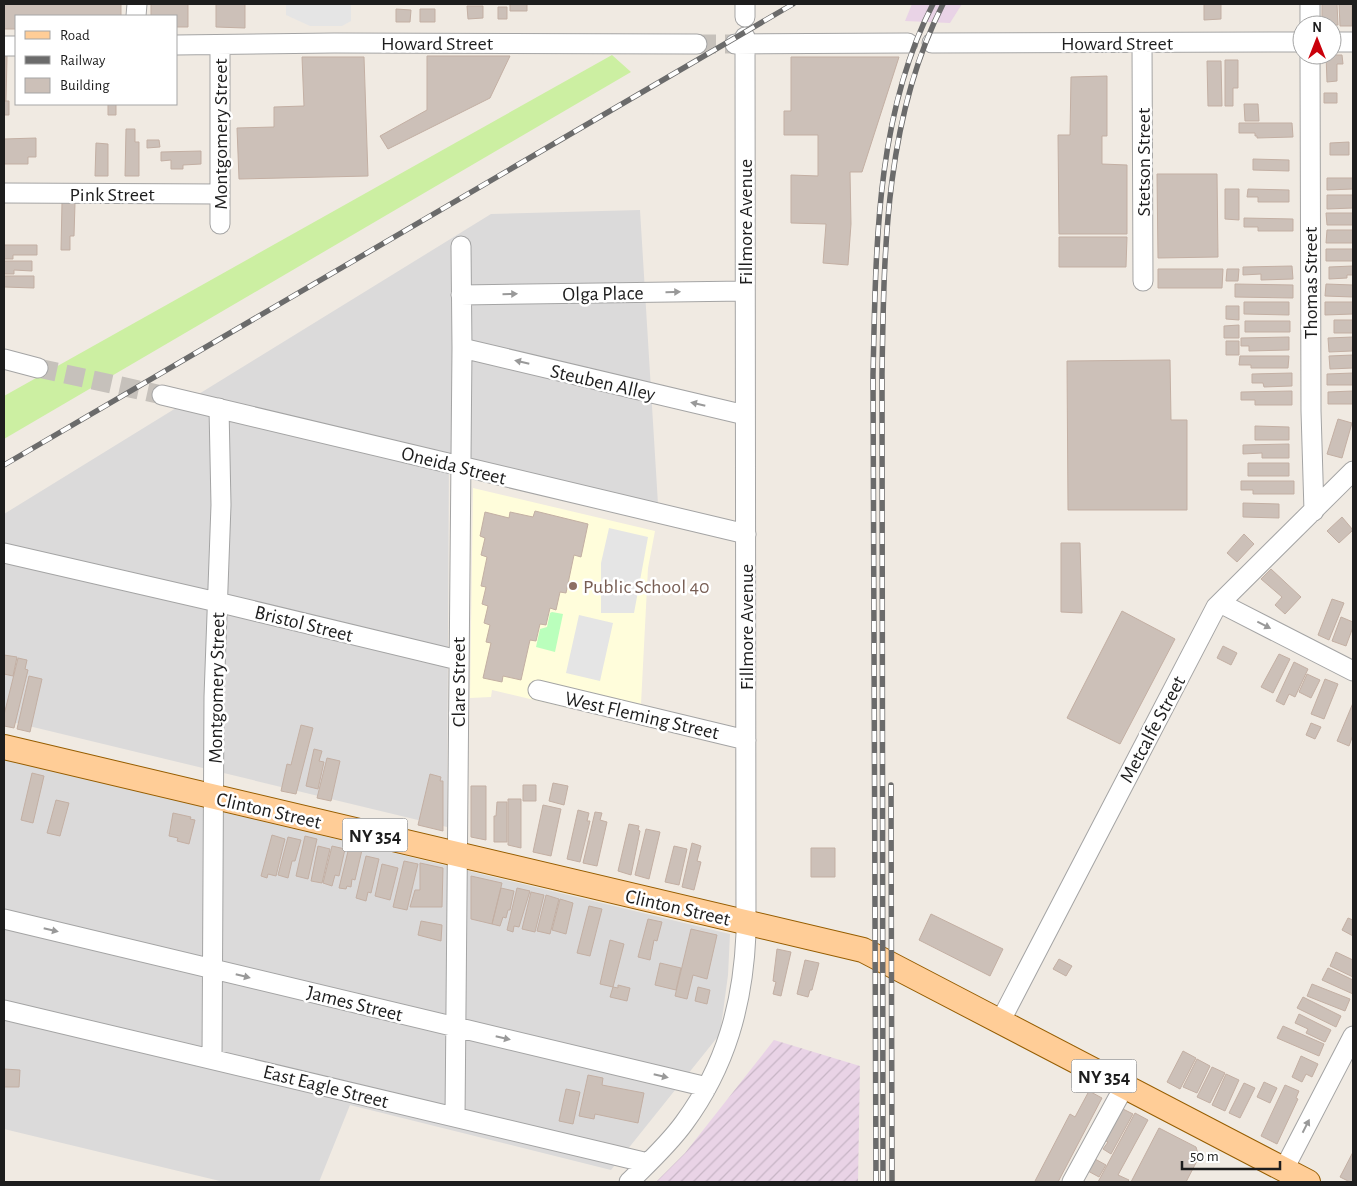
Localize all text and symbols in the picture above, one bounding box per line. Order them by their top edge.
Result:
legend [15,15,178,105]
north arrow [1292,15,1342,65]
text: N [1312,21,1322,35]
text: Road [60,28,90,43]
street label: Howard Street [381,34,494,54]
street label: Howard Street [1061,34,1174,54]
text: Railway [60,53,106,68]
street label: Montgomery Street [211,58,231,210]
text: Building [60,78,110,93]
street label: Stetson Street [1134,107,1154,216]
street label: Fillmore Avenue [736,159,756,285]
street label: Pink Street [69,185,155,205]
street label: Thomas Street [1301,226,1321,339]
street label: Olga Place [562,283,644,305]
one-way arrow [665,288,681,296]
one-way arrow [502,290,518,298]
one-way arrow [515,358,530,366]
street label: Steuben Alley [548,361,658,405]
one-way arrow [690,400,705,408]
street label: Oneida Street [399,443,509,489]
street label: Fillmore Avenue [737,564,757,690]
place label: Public School 40 [583,577,710,597]
marker: Public School 40 [567,580,579,592]
street label: Bristol Street [253,602,356,646]
street label: Montgomery Street [206,611,228,764]
one-way arrow [1257,621,1271,629]
street label: Clare Street [449,636,469,727]
street label: Metcalfe Street [1116,672,1190,786]
street label: West Fleming Street [563,689,721,744]
street label: Clinton Street [214,789,324,833]
road number: NY 354 [342,818,408,852]
street label: Clinton Street [623,886,733,930]
one-way arrow [44,926,59,934]
one-way arrow [236,972,251,980]
street label: James Street [305,982,405,1026]
one-way arrow [496,1034,511,1042]
road number: NY 354 [1072,1060,1136,1092]
street label: East Eagle Street [261,1062,391,1112]
one-way arrow [654,1072,669,1080]
one-way arrow [1302,1119,1310,1133]
scale bar [1182,1138,1280,1170]
text: 50 m [1190,1149,1219,1164]

